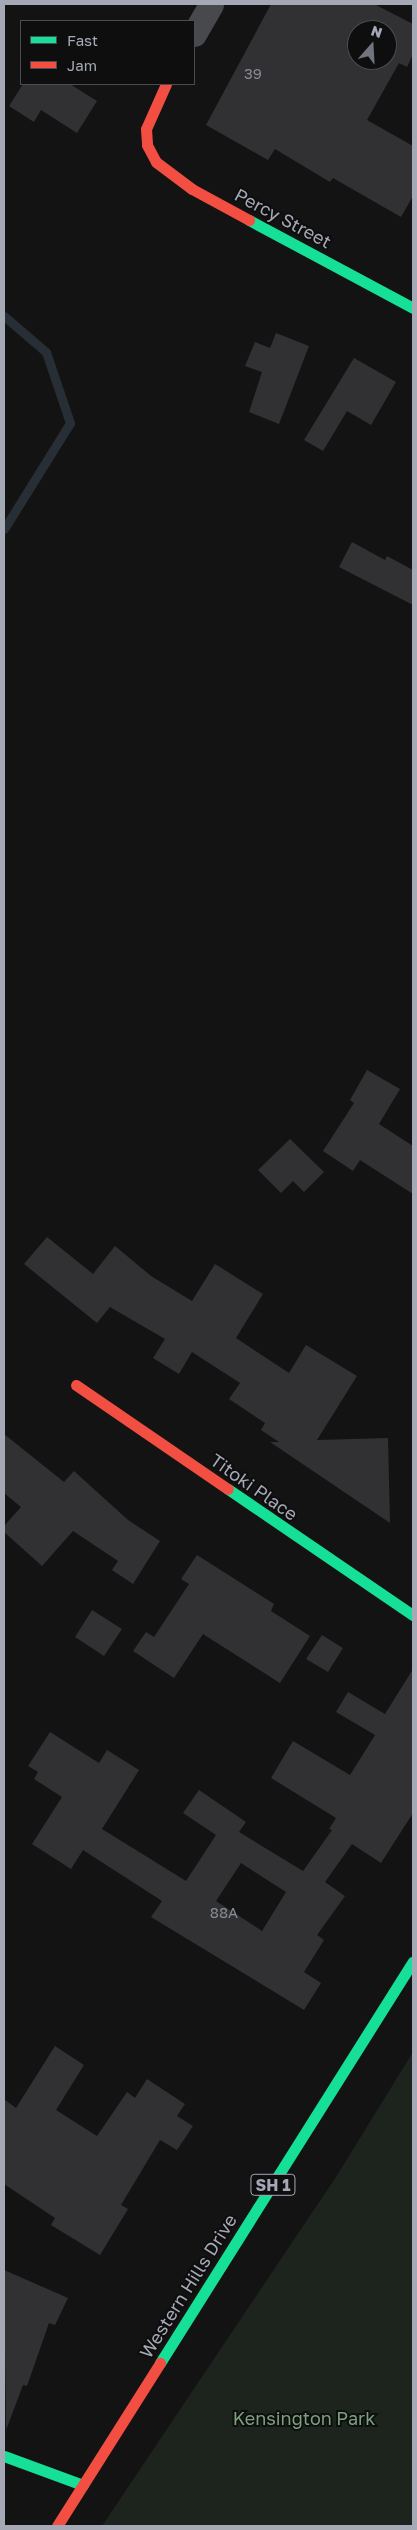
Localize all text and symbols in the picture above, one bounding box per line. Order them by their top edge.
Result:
legend [20,20,195,85]
north arrow [347,20,397,70]
text: N [369,22,385,41]
text: Fast [67,31,98,49]
text: Jam [67,56,97,74]
house number: 39 [244,65,262,83]
street label: Percy Street [231,184,335,252]
street label: Titoki Place [206,1449,302,1525]
house number: 88A [210,1904,238,1922]
road number: SH 1 [249,2172,297,2198]
street label: Western Hills Drive [135,2210,241,2362]
park label: Kensington Park [233,2407,375,2429]

